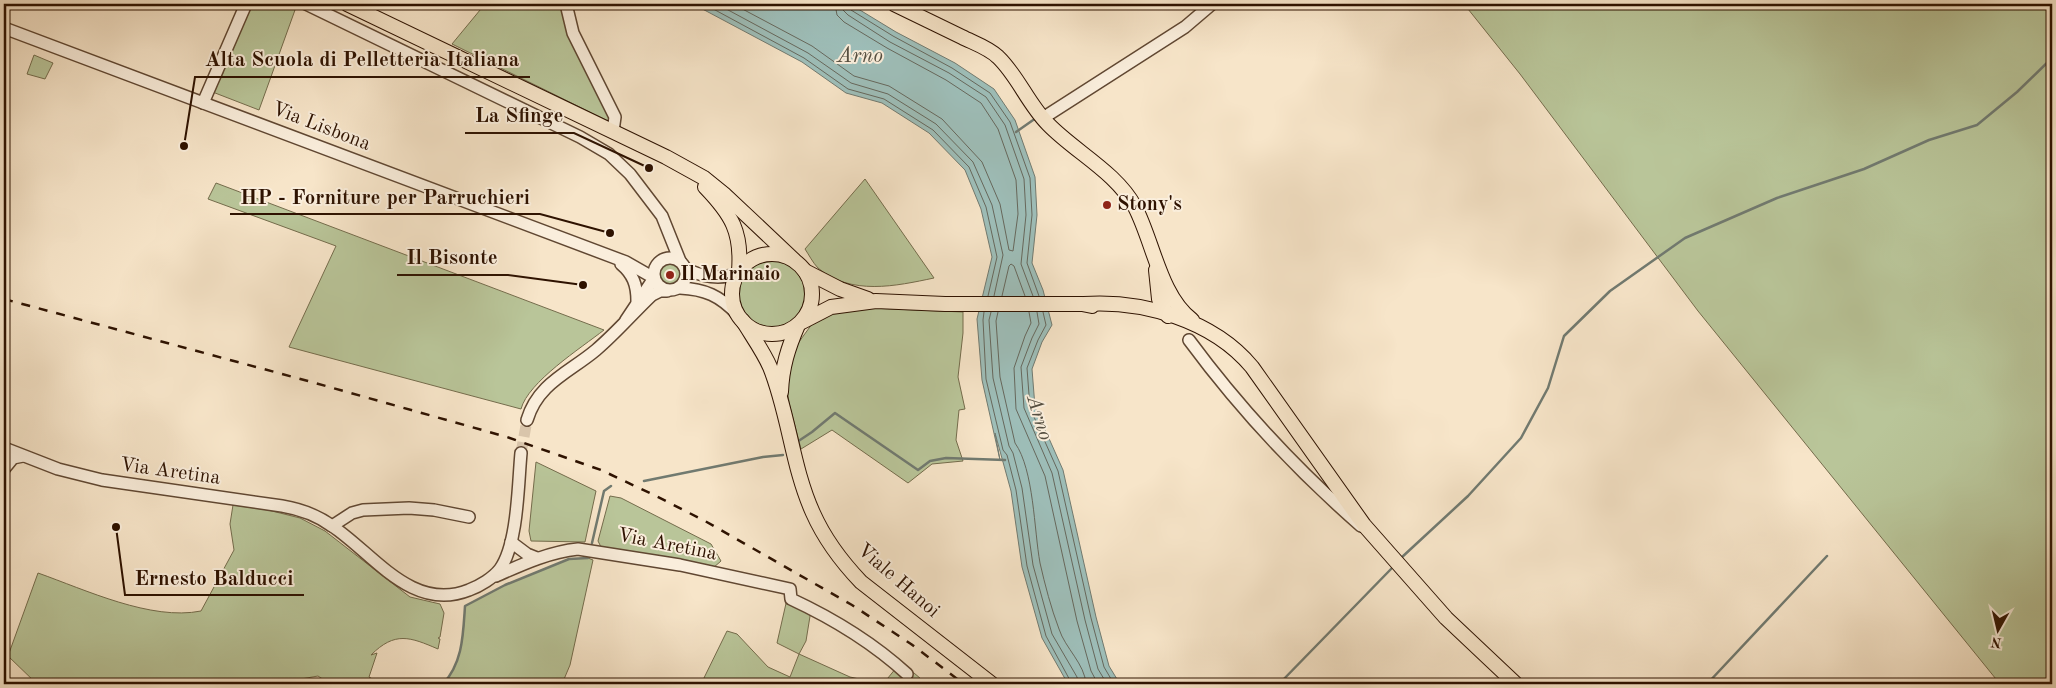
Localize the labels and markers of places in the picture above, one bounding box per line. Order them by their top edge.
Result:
callout: Alta Scuola di Pelletteria Italiana [195,41,530,77]
callout: La Sfinge [465,97,574,133]
callout: HP - Forniture per Parruchieri [230,178,540,214]
place label: Stony's [1117,195,1182,215]
marker: Stony's [1101,199,1113,211]
callout: Il Bisonte [397,239,508,275]
place label: Il Marinaio [680,265,780,285]
marker: Il Marinaio [664,269,676,281]
callout: Ernesto Balducci [125,559,304,595]

